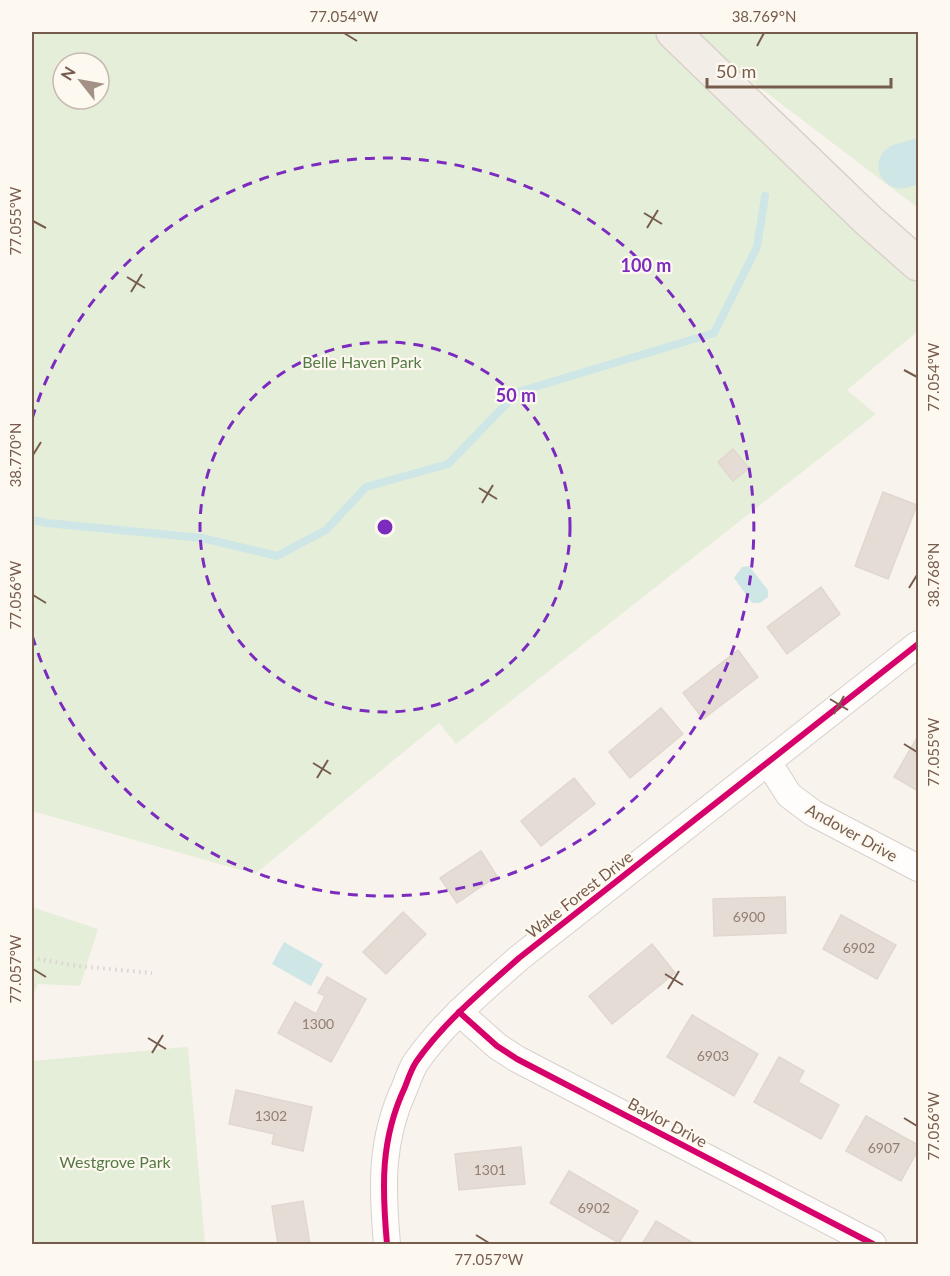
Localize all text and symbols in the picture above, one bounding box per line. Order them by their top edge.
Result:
text: 77.054°W [310,7,379,25]
text: 38.769°N [732,7,796,25]
north arrow [51,51,111,111]
scale bar [707,51,892,89]
text: 50 m [716,60,756,82]
text: N [56,63,79,83]
text: 77.055°W [6,186,24,255]
text: 100 m [621,254,671,276]
text: 77.054°W [924,342,942,411]
park label: Belle Haven Park [302,352,423,371]
text: 50 m [496,384,536,406]
text: 38.770°N [6,423,24,487]
centre of rings [375,517,395,537]
text: 38.768°N [924,543,942,607]
text: 77.056°W [6,560,24,629]
text: 77.055°W [924,717,942,786]
street label: Andover Drive [803,799,901,865]
street label: Wake Forest Drive [522,846,636,942]
house number: 6900 [733,908,765,925]
text: 77.057°W [6,934,24,1003]
house number: 6902 [843,939,875,956]
house number: 1300 [302,1015,334,1032]
house number: 6903 [697,1047,729,1064]
text: 77.056°W [924,1091,942,1160]
street label: Baylor Drive [625,1093,711,1151]
house number: 1302 [255,1107,287,1124]
house number: 6907 [868,1139,900,1156]
park label: Westgrove Park [59,1152,172,1171]
house number: 1301 [474,1161,506,1178]
house number: 6902 [578,1199,610,1216]
text: 77.057°W [455,1250,524,1268]

